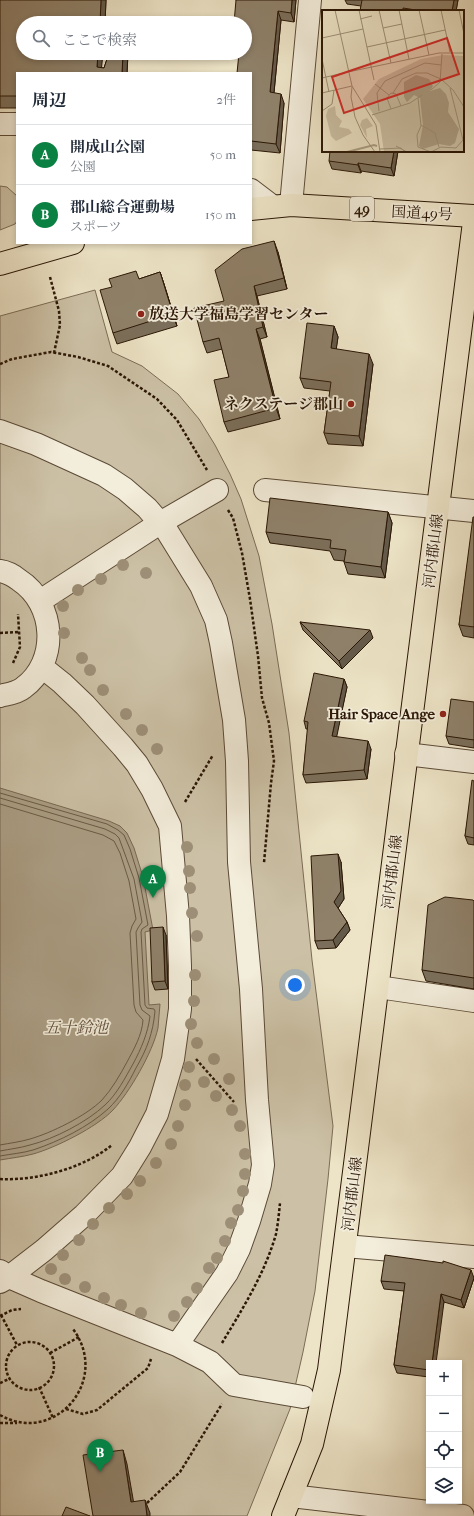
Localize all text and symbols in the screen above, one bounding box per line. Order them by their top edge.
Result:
inset map [322,10,464,152]
search box [16,16,252,60]
icon: search [30,27,52,49]
text: ここで検索 [62,31,137,49]
text: 周辺 [32,90,66,110]
text: 2件 [216,92,236,107]
text: 開成山公園 [70,138,145,156]
text: A [41,147,49,162]
text: 50 m [210,147,236,162]
text: 公園 [70,159,96,174]
road number: 49 [350,197,374,221]
text: 郡山総合運動場 [70,198,175,216]
street label: 国道49号 [391,202,453,224]
text: B [41,207,49,222]
text: 150 m [205,207,236,222]
text: スポーツ [70,219,121,234]
place label: 放送大学福島学習センター [149,305,328,323]
marker: 放送大学福島学習センター [136,309,146,319]
place label: ネクステージ郡山 [224,395,343,413]
marker: ネクステージ郡山 [346,399,356,409]
street label: 河内郡山線 [419,513,447,589]
place label: Hair Space Ange [328,705,436,723]
marker: Hair Space Ange [438,709,448,719]
street label: 河内郡山線 [378,834,406,910]
pin: A [140,865,166,898]
your location [285,975,305,995]
water label: 五十鈴池 [44,1018,110,1037]
street label: 河内郡山線 [338,1156,366,1232]
map controls [426,1360,462,1504]
button: + [426,1360,462,1396]
button: − [426,1396,462,1432]
button: locate [426,1432,462,1468]
pin: B [87,1439,113,1472]
button: layers [426,1468,462,1504]

